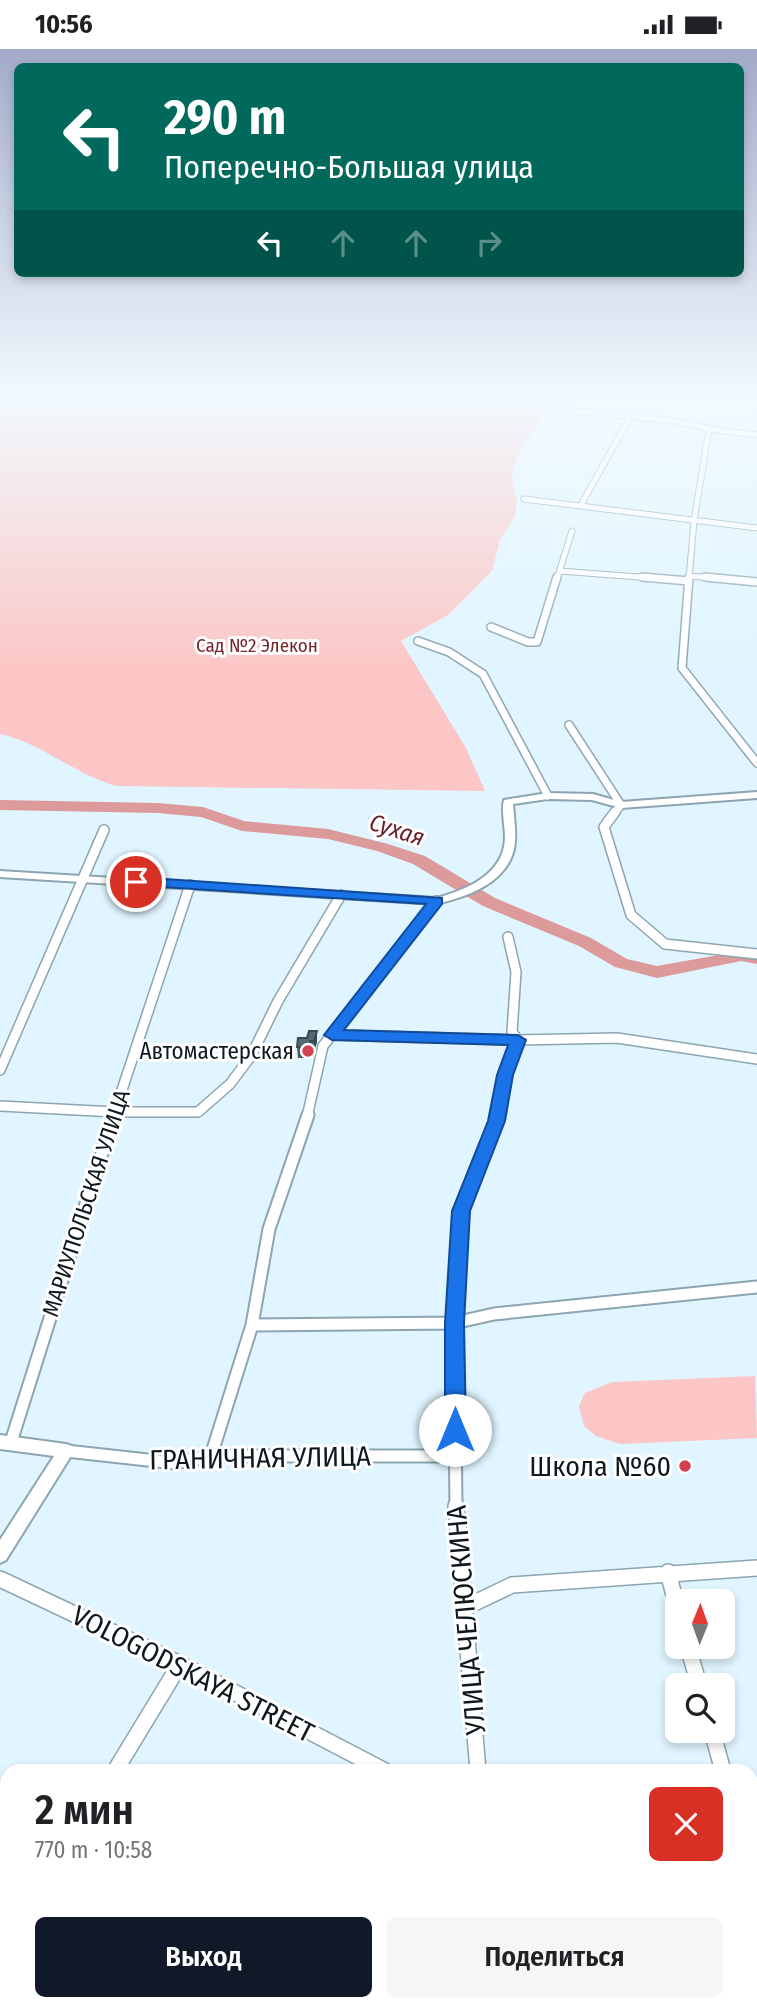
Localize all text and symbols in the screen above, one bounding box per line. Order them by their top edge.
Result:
text: 10:56 [35,9,93,40]
text: 290 m [164,88,286,147]
icon: left [49,91,140,182]
text: Поперечно-Большая улица [164,148,534,186]
icon: left [251,224,289,262]
icon: ahead [324,224,362,262]
icon: ahead [397,224,435,262]
icon: right [470,224,508,262]
park label: Сад №2 Элекон [196,634,318,657]
water label: Сухая [366,808,428,852]
pin [106,852,166,912]
icon: arrive [117,863,155,901]
place label: Автомастерская [140,1037,294,1065]
marker: Автомастерская [300,1043,316,1059]
street label: МАРИУПОЛЬСКАЯ УЛИЦА [36,1086,136,1320]
position arrow [418,1393,492,1467]
street label: ГРАНИЧНАЯ УЛИЦА [149,1440,371,1476]
place label: Школа №60 [529,1450,671,1483]
marker: Школа №60 [677,1458,693,1474]
street label: УЛИЦА ЧЕЛЮСКИНА [440,1504,493,1737]
north arrow [665,1589,735,1659]
map controls [665,1589,735,1743]
street label: VOLOGODSKAYA STREET [67,1599,319,1749]
button: search [665,1673,735,1743]
text: 2 мин [35,1785,134,1835]
button: close [649,1787,723,1861]
text: 770 m · 10:58 [35,1836,152,1864]
button: Выход [35,1917,372,1997]
button: Поделиться [386,1917,723,1997]

